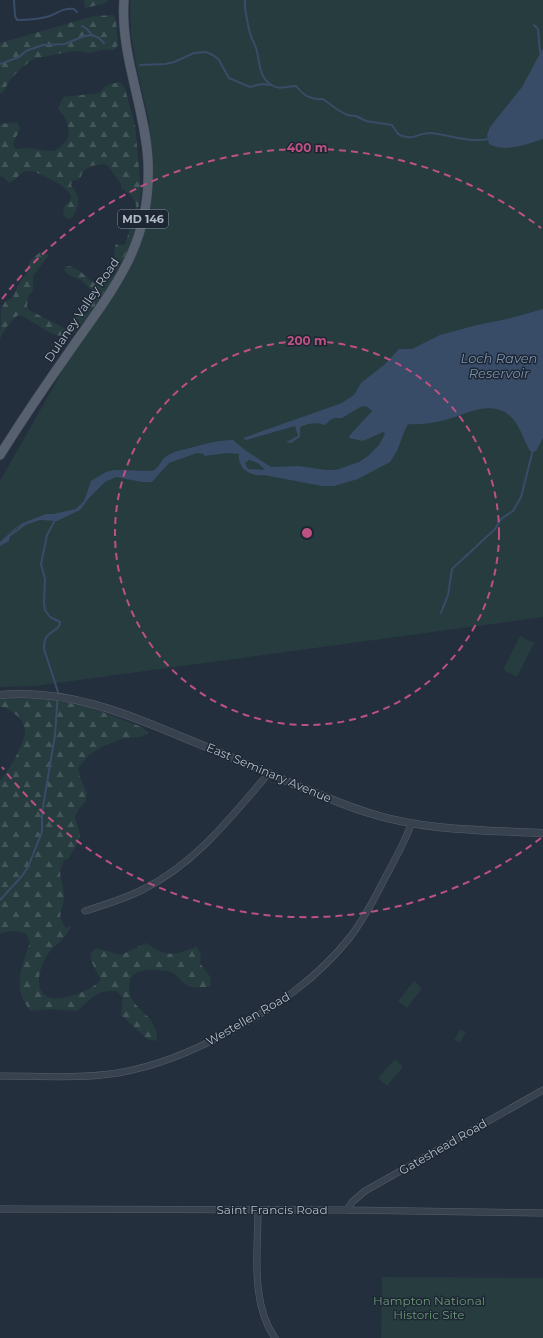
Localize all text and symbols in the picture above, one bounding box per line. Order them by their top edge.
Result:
text: 400 m [287,140,327,155]
road number: MD 146 [118,210,168,228]
street label: Dulaney Valley Road [41,255,122,365]
text: 200 m [287,333,327,348]
water label: Loch Raven Reservoir [461,350,537,381]
centre of rings [300,526,314,540]
street label: East Seminary Avenue [204,739,334,806]
street label: Westellen Road [203,989,292,1049]
street label: Gateshead Road [396,1115,489,1178]
street label: Saint Francis Road [216,1202,328,1217]
park label: Hampton National Historic Site [373,1293,485,1322]

